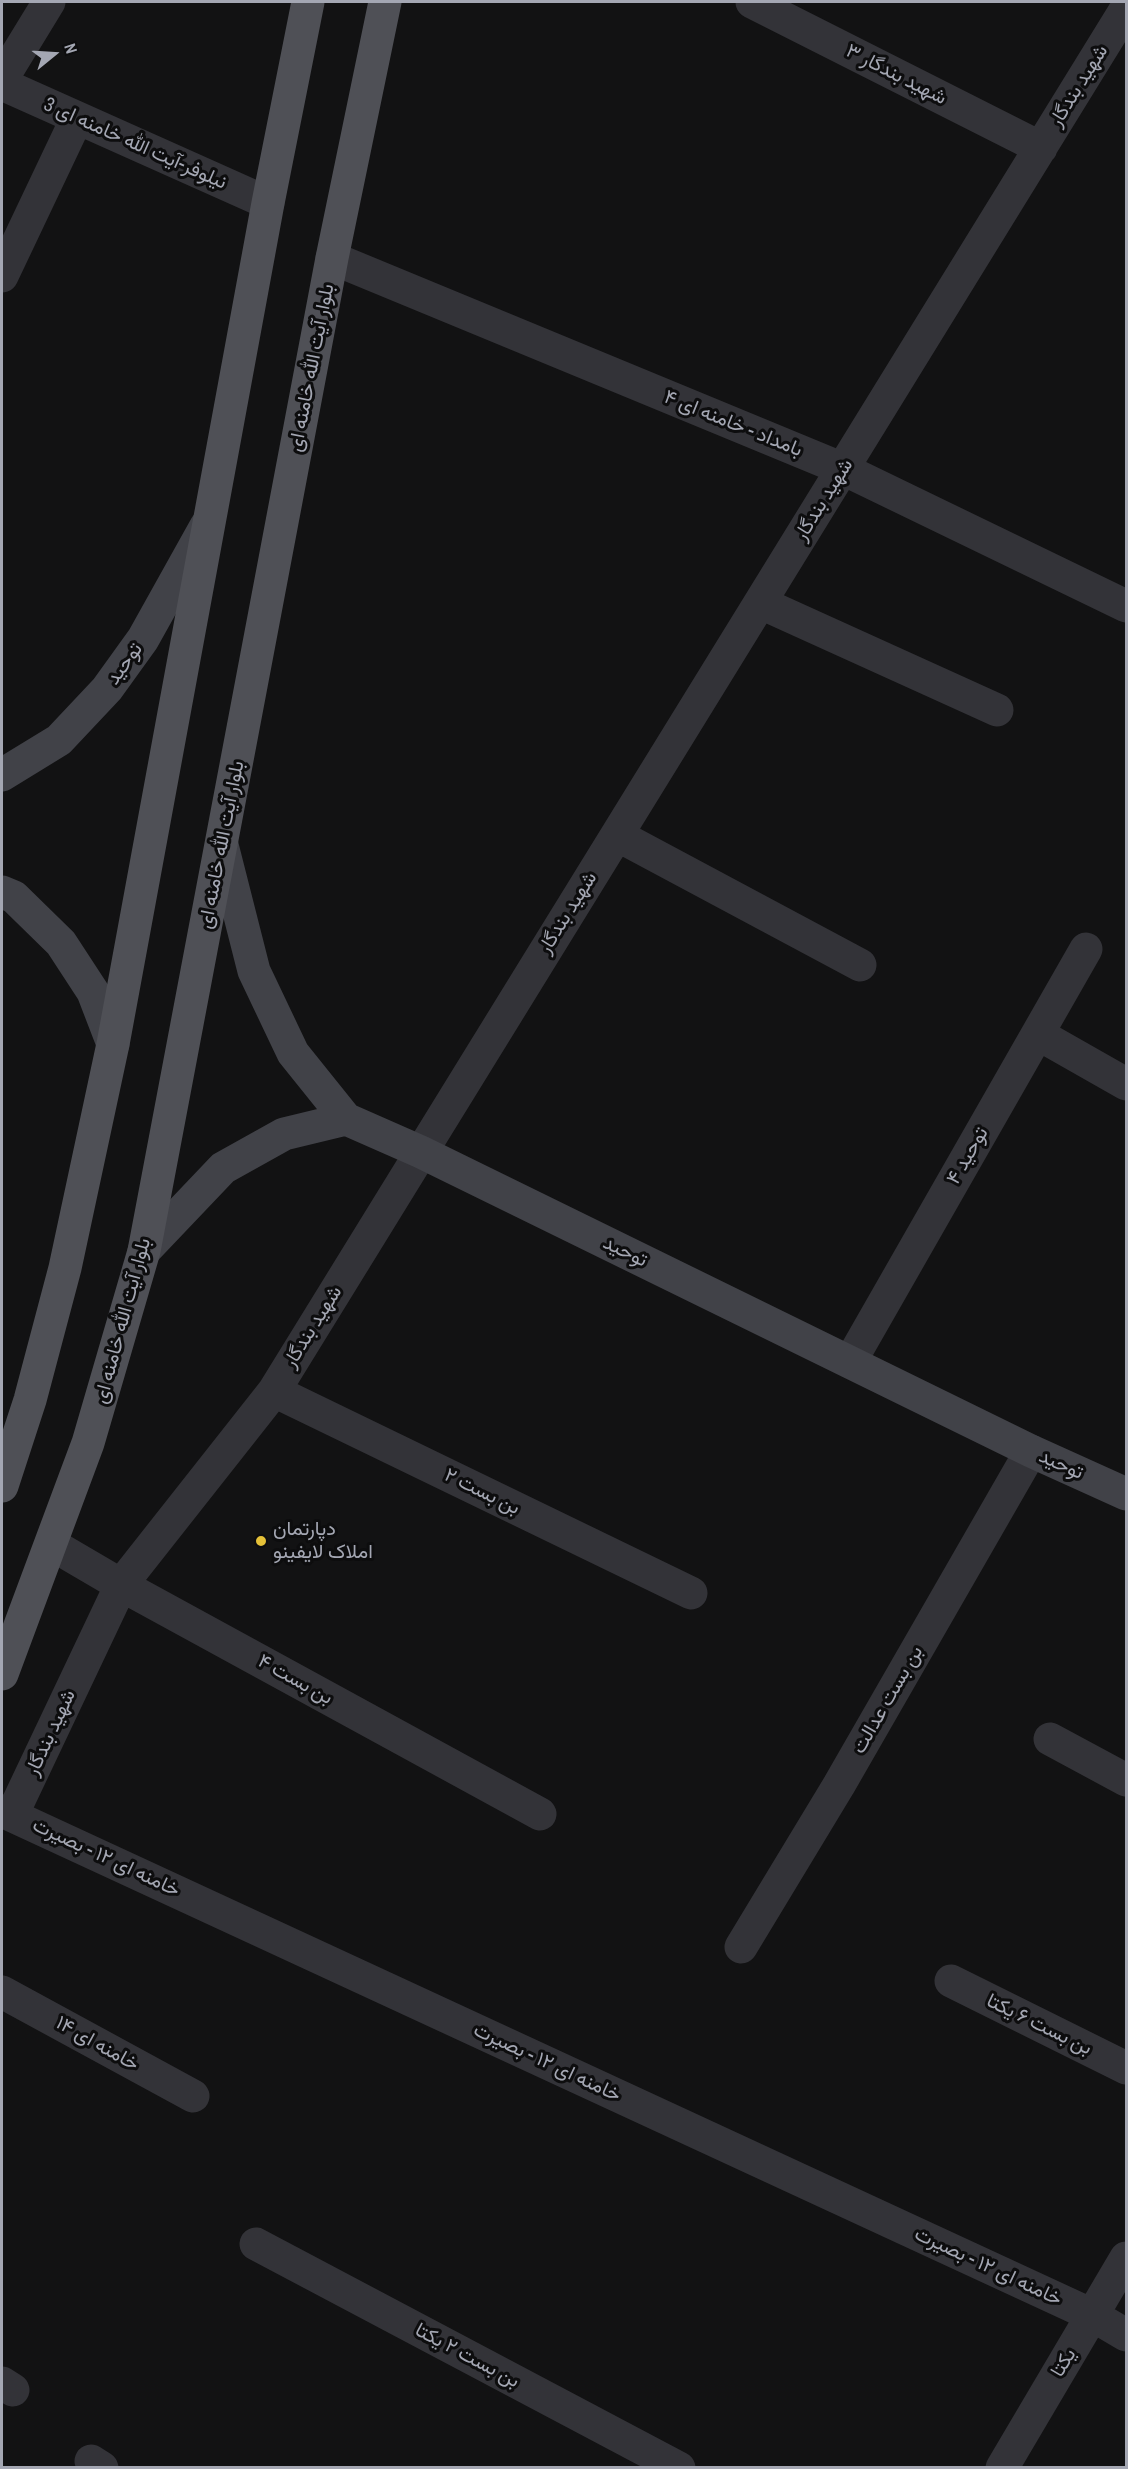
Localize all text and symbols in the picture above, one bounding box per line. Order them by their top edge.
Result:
north arrow [24,24,84,84]
street label: شهید بندگار ۳ [842,39,950,111]
text: N [59,41,83,56]
street label: شهید بندگار [1044,41,1114,131]
street label: نیلوفر-آیت الله خامنه ای 3 [40,93,230,195]
street label: بلوار آیت الله خامنه ای [284,282,340,454]
street label: بامداد - خامنه ای ۴ [660,385,806,463]
street label: شهید بندگار [789,455,859,545]
street label: توحید [102,638,148,690]
street label: بلوار آیت الله خامنه ای [194,759,250,931]
street label: شهید بندگار [533,868,603,958]
street label: توحید ۴ [942,1123,994,1189]
street label: توحید [599,1231,651,1273]
street label: بلوار آیت الله خامنه ای [89,1235,157,1407]
street label: شهید بندگار [278,1282,348,1372]
street label: توحید [1035,1445,1087,1485]
street label: بن بست ۲ [440,1463,524,1521]
place label: دپارتمان املاک لایفینو [273,1518,373,1565]
marker: دپارتمان املاک لایفینو [254,1534,268,1548]
street label: بن بست عدالت [847,1642,929,1758]
street label: بن بست ۴ [253,1650,337,1710]
street label: شهید بندگار [21,1686,81,1780]
street label: خامنه ای ۱۲ - بصیرت [29,1813,183,1903]
street label: بن بست ۶ یکتا [982,1989,1096,2061]
street label: خامنه ای ۱۴ [51,2011,143,2077]
street label: خامنه ای ۱۲ - بصیرت [470,2018,624,2108]
street label: خامنه ای ۱۲ - بصیرت [911,2222,1065,2312]
street label: بن بست ۲ یکتا [411,2318,523,2394]
street label: یکتا [1046,2344,1082,2382]

